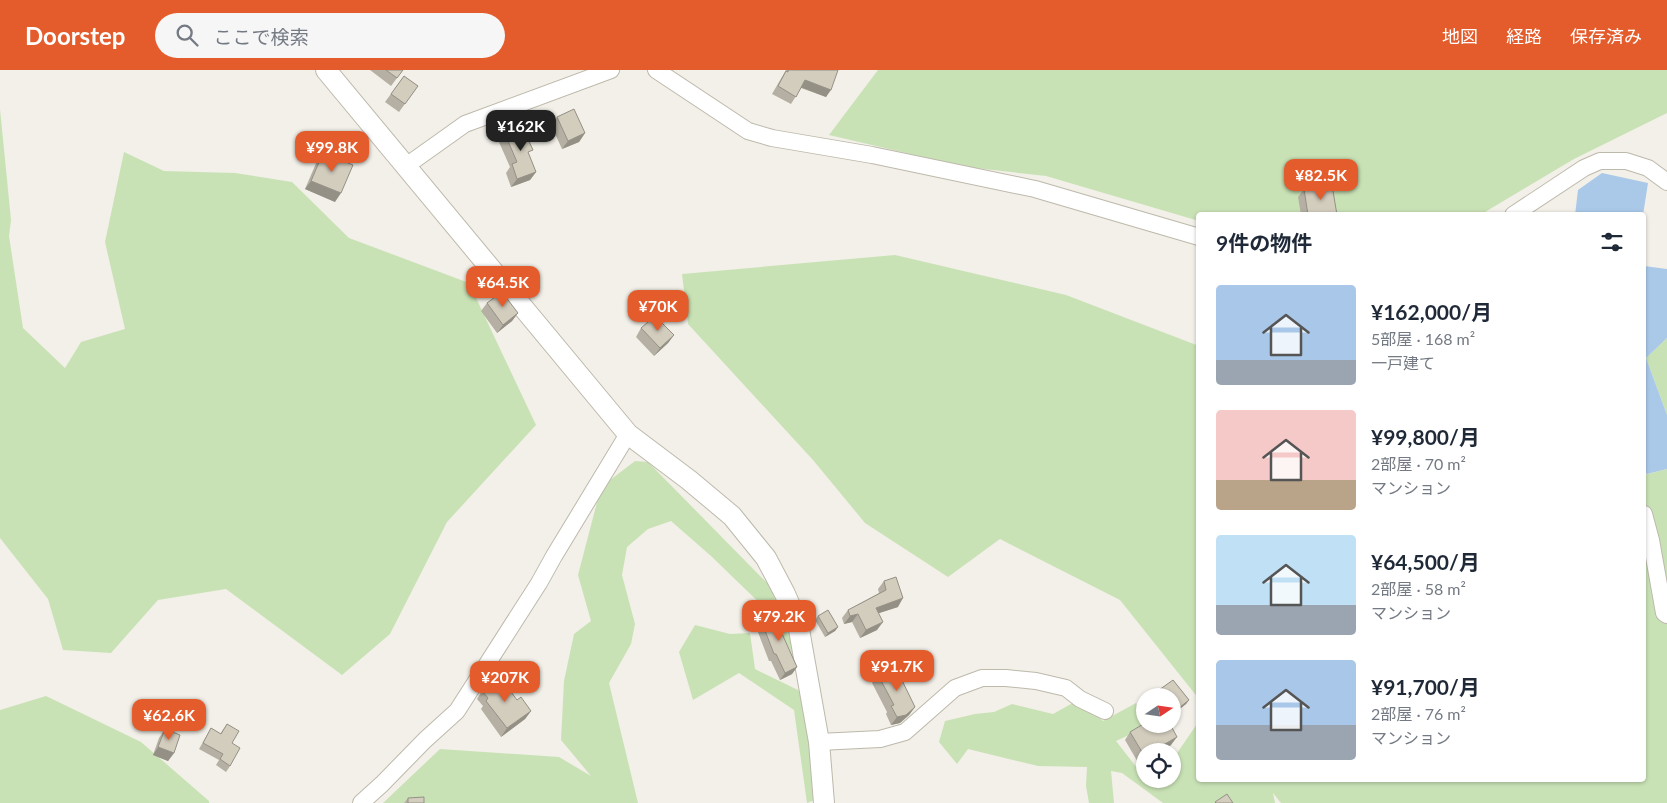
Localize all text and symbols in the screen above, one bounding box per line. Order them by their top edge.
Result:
search box [155,13,505,58]
text: Doorstep [25,21,125,50]
icon: search [173,21,201,49]
text: ここで検索 [213,25,308,48]
text: 地図 [1442,25,1478,47]
text: 経路 [1506,25,1542,47]
text: 保存済み [1570,25,1642,47]
pin: ¥162K [486,109,556,152]
text: ¥162K [497,116,545,135]
pin: ¥99.8K [291,131,373,173]
text: ¥99.8K [306,137,358,156]
pin: ¥82.5K [1280,158,1362,201]
text: ¥82.5K [1295,165,1347,184]
icon: filters [1598,228,1626,256]
text: 9件の物件 [1216,230,1312,255]
pin: ¥64.5K [462,266,544,308]
text: ¥64.5K [477,272,529,291]
pin: ¥70K [628,290,688,332]
text: ¥70K [639,296,677,315]
text: ¥162,000/月 [1371,299,1492,324]
icon: home [1256,305,1316,365]
text: 5部屋 · 168 m² [1371,329,1475,348]
text: 一戸建て [1371,353,1435,372]
text: ¥99,800/月 [1371,424,1480,449]
icon: home [1256,430,1316,490]
text: 2部屋 · 70 m² [1371,454,1466,473]
text: マンション [1371,478,1451,497]
text: ¥64,500/月 [1371,549,1480,574]
icon: home [1256,555,1316,615]
text: 2部屋 · 58 m² [1371,579,1466,598]
pin: ¥79.2K [738,600,820,642]
text: マンション [1371,603,1451,622]
text: ¥79.2K [753,606,805,625]
pin: ¥91.7K [856,650,938,692]
text: ¥91.7K [871,656,923,675]
pin: ¥207K [470,660,540,703]
text: ¥207K [481,667,529,686]
text: ¥91,700/月 [1371,674,1480,699]
icon: home [1256,680,1316,740]
north arrow [1136,688,1181,732]
map controls [1136,688,1181,788]
pin: ¥62.6K [128,698,210,741]
text: 2部屋 · 76 m² [1371,704,1466,723]
text: ¥62.6K [143,705,195,724]
text: マンション [1371,728,1451,747]
button: locate [1136,743,1181,788]

